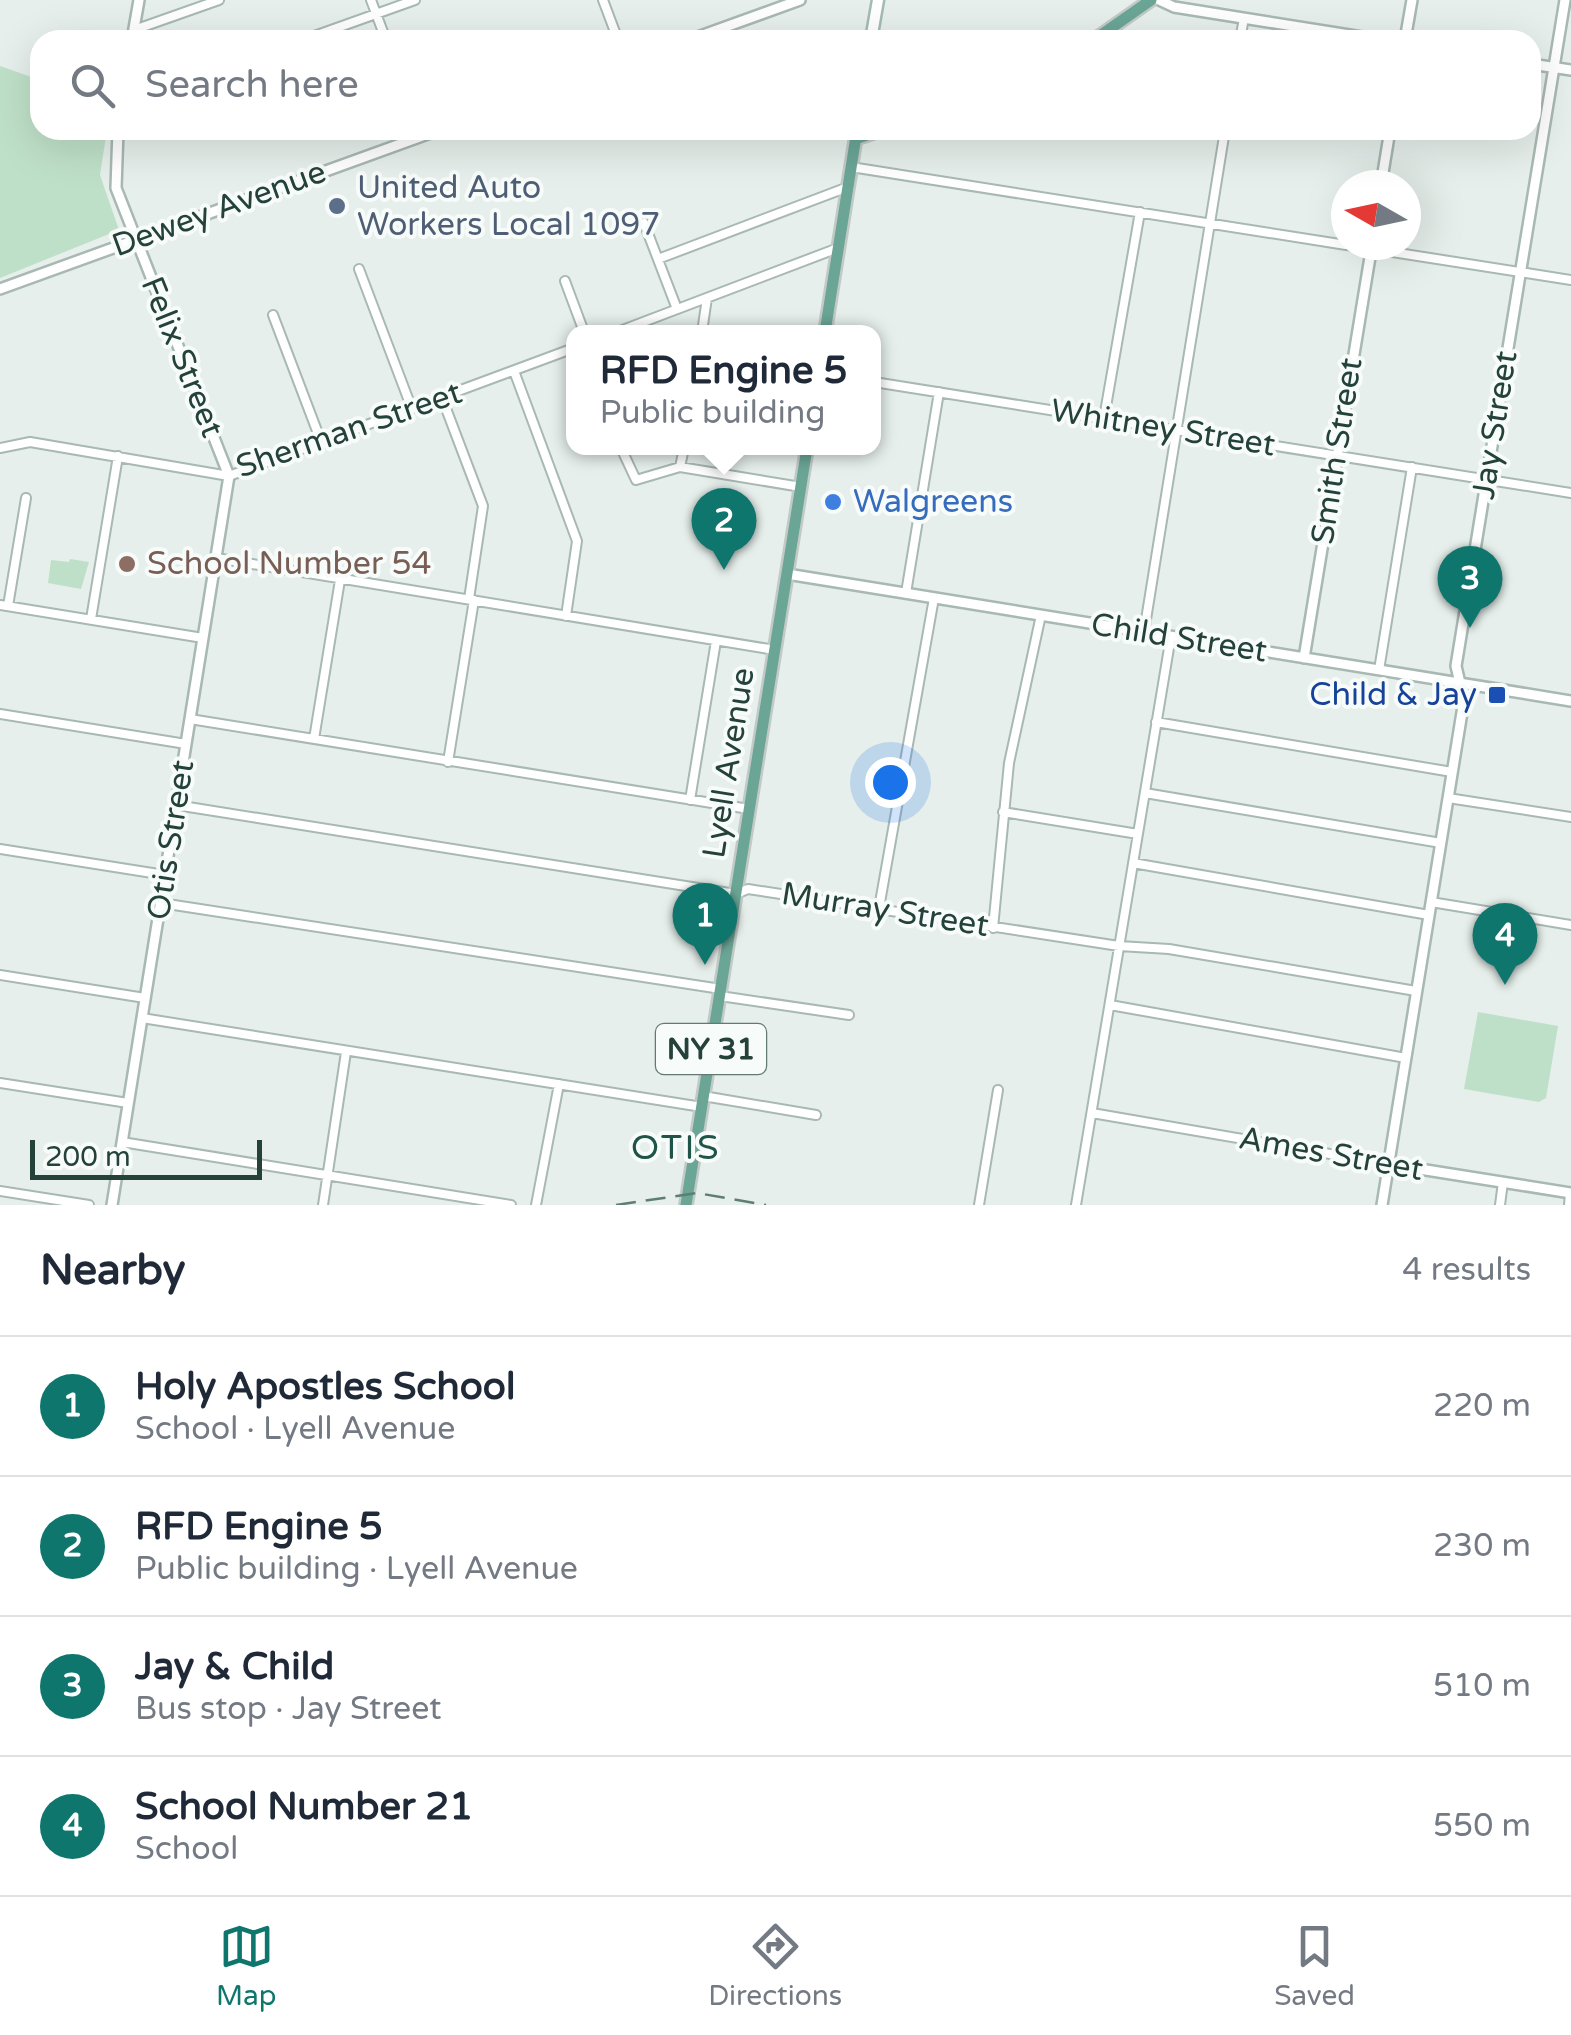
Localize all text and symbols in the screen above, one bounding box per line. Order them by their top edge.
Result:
search box [30,30,1541,140]
icon: search [65,58,120,113]
text: Search here [145,62,359,108]
street label: Dewey Avenue [107,153,331,265]
place label: United Auto Workers Local 1097 [357,169,660,244]
north arrow [1331,170,1421,260]
marker: United Auto Workers Local 1097 [326,195,348,217]
street label: Felix Street [133,271,231,443]
popup [566,325,881,455]
text: RFD Engine 5 [600,348,847,394]
street label: Jay Street [1465,348,1525,502]
street label: Smith Street [1304,355,1370,547]
street label: Sherman Street [231,374,467,486]
street label: Whitney Street [1048,392,1278,464]
text: Public building [600,394,825,432]
place label: Walgreens [853,483,1013,521]
pin: 2 [692,488,756,570]
marker: Walgreens [822,491,844,513]
place label: School Number 54 [147,545,432,583]
pin: 3 [1438,546,1502,628]
marker: School Number 54 [116,553,138,575]
street label: Child Street [1088,605,1270,671]
street label: Lyell Avenue [695,665,763,861]
place label: Child & Jay [1309,676,1477,714]
marker: Child & Jay [1486,684,1508,706]
street label: Otis Street [140,757,202,923]
your location [865,757,916,808]
street label: Murray Street [779,875,991,945]
pin: 1 [672,882,738,965]
pin: 4 [1472,902,1538,985]
road number: NY 31 [656,1024,766,1074]
street label: Ames Street [1236,1119,1426,1189]
district label: OTIS [631,1127,721,1169]
scale bar [30,1135,262,1180]
text: 200 m [45,1140,131,1174]
text: Nearby [40,1245,185,1296]
text: 4 results [1402,1251,1531,1289]
text: Holy Apostles School [135,1364,515,1410]
text: 1 [62,1387,83,1425]
text: 220 m [1433,1387,1531,1425]
text: School · Lyell Avenue [135,1410,455,1448]
text: RFD Engine 5 [135,1504,383,1550]
text: 2 [62,1527,83,1565]
text: 230 m [1433,1527,1531,1565]
text: Public building · Lyell Avenue [135,1550,578,1588]
text: Jay & Child [135,1644,334,1690]
text: 3 [62,1667,83,1705]
text: 510 m [1433,1667,1531,1705]
text: Bus stop · Jay Street [135,1690,442,1728]
text: School Number 21 [135,1784,473,1830]
text: 4 [62,1807,83,1845]
text: 550 m [1433,1807,1531,1845]
text: School [135,1830,238,1868]
tab: Map [216,1919,276,2013]
tab: Directions [708,1919,842,2013]
tab: Saved [1274,1919,1355,2013]

